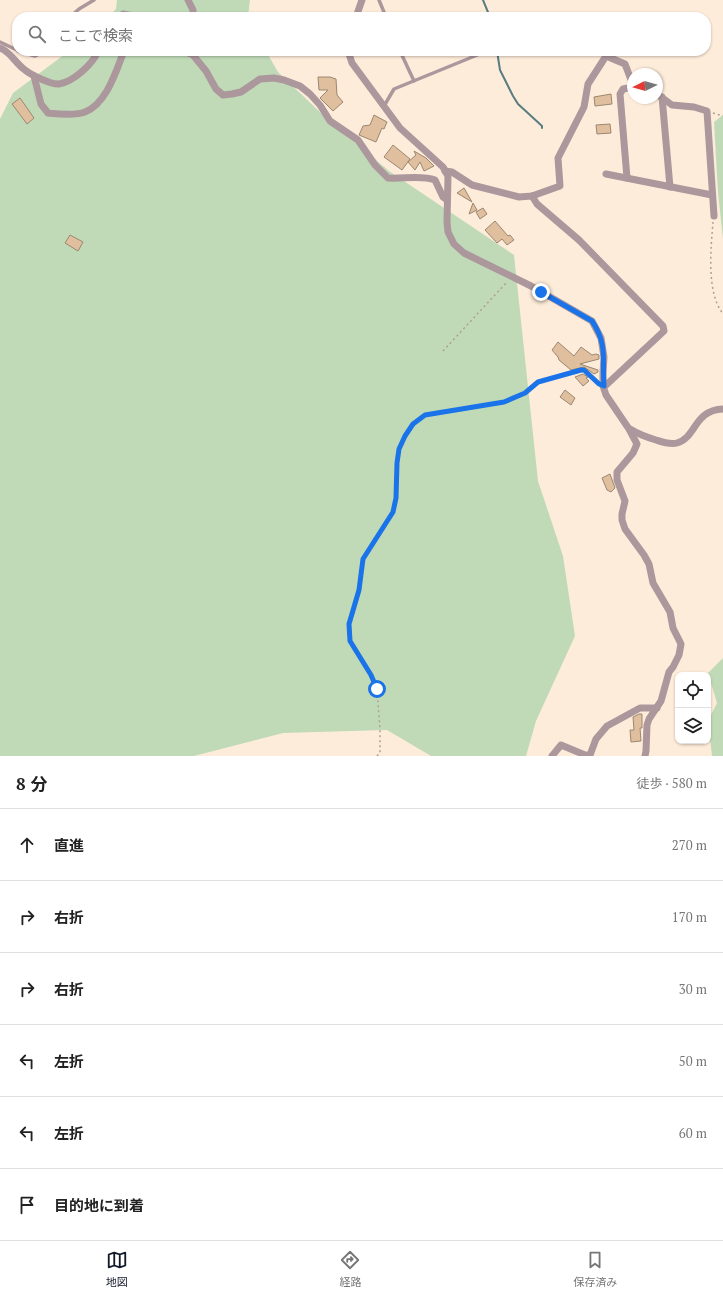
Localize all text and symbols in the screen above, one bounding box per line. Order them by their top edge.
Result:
search box [12,12,711,56]
icon: search [26,23,48,45]
text: ここで検索 [58,25,133,45]
north arrow [627,68,663,104]
route end [532,283,550,301]
map controls [675,672,711,744]
button: locate [675,672,711,708]
route start [368,680,386,698]
button: layers [675,708,711,744]
text: 8 分 [16,772,47,795]
text: 徒歩 · 580 m [636,774,707,792]
icon: ahead [16,834,38,856]
text: 直進 [54,835,84,855]
text: 270 m [672,836,707,854]
icon: right [16,906,38,928]
text: 右折 [54,907,84,927]
text: 170 m [672,908,707,926]
icon: right [16,978,38,1000]
text: 右折 [54,979,84,999]
text: 30 m [679,980,707,998]
icon: left [16,1050,38,1072]
text: 左折 [54,1051,84,1071]
text: 50 m [679,1052,707,1070]
icon: left [16,1122,38,1144]
text: 左折 [54,1123,84,1143]
text: 60 m [679,1124,707,1142]
icon: arrive [16,1194,38,1216]
text: 目的地に到着 [54,1195,144,1215]
tab: 地図 [106,1249,128,1289]
tab: 経路 [339,1249,361,1289]
tab: 保存済み [573,1249,617,1289]

